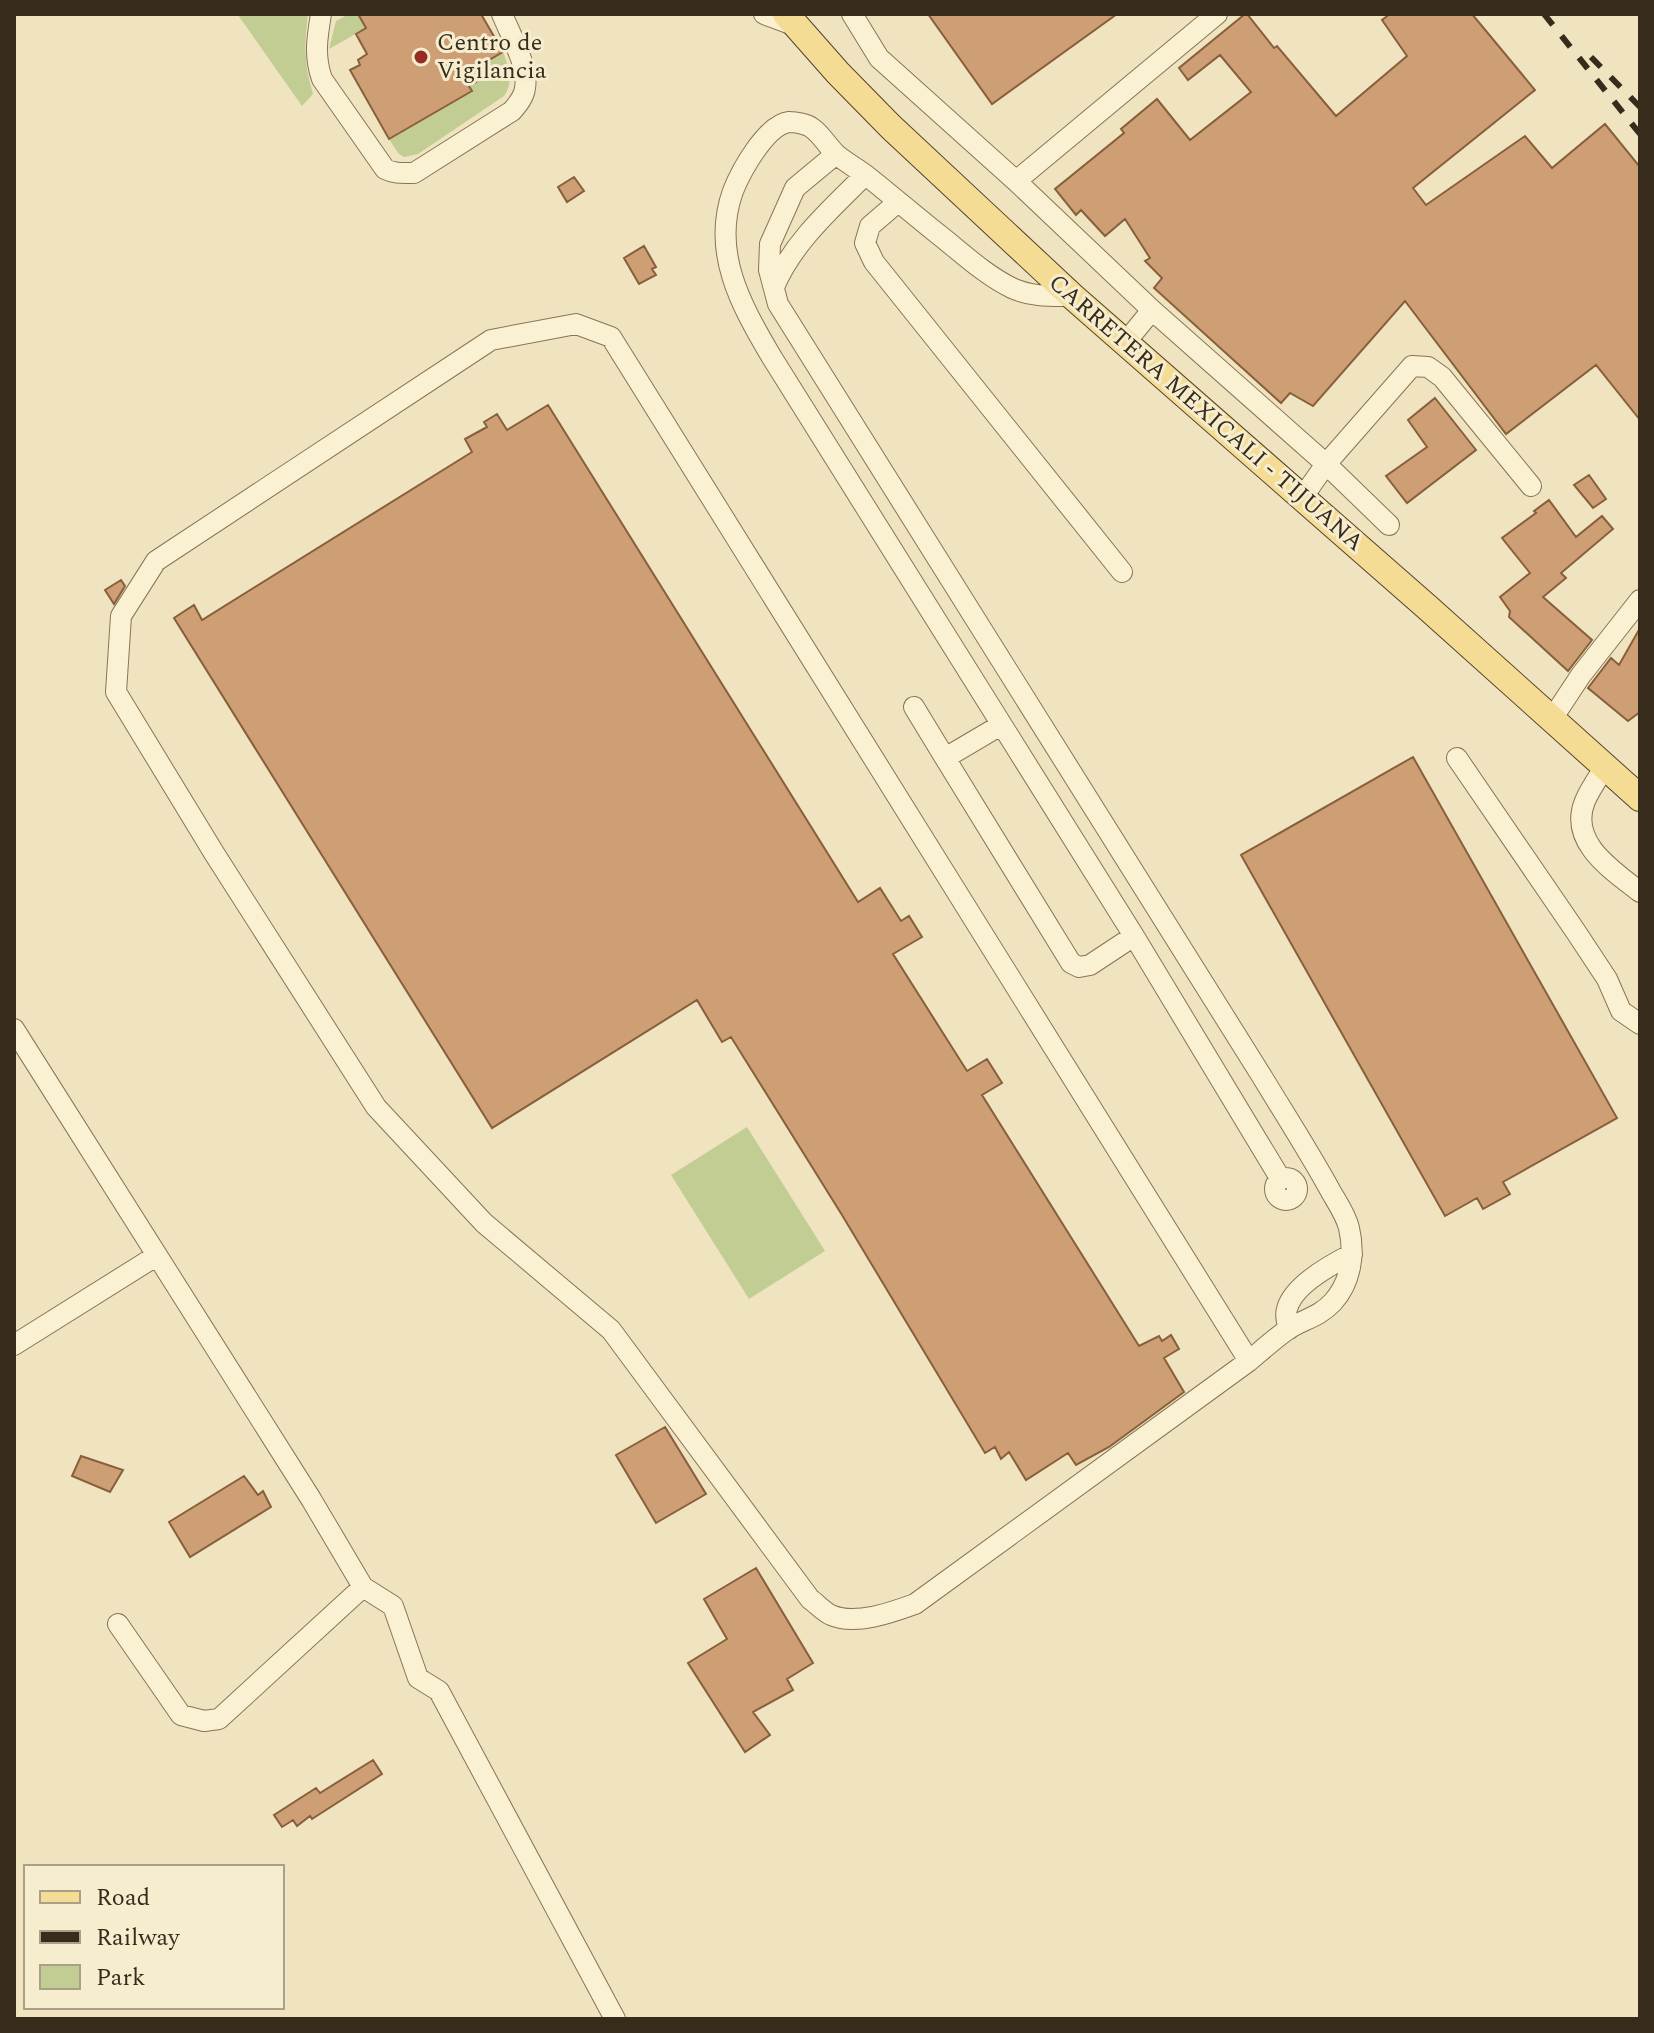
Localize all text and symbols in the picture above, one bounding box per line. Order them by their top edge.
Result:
place label: Centro de Vigilancia [437,25,547,89]
marker: Centro de Vigilancia [412,48,430,66]
street label: CARRETERA MEXICALI - TIJUANA [1040,266,1372,560]
legend [24,1865,284,2009]
text: Road [96,1880,150,1916]
text: Railway [96,1920,181,1956]
text: Park [96,1960,146,1996]

